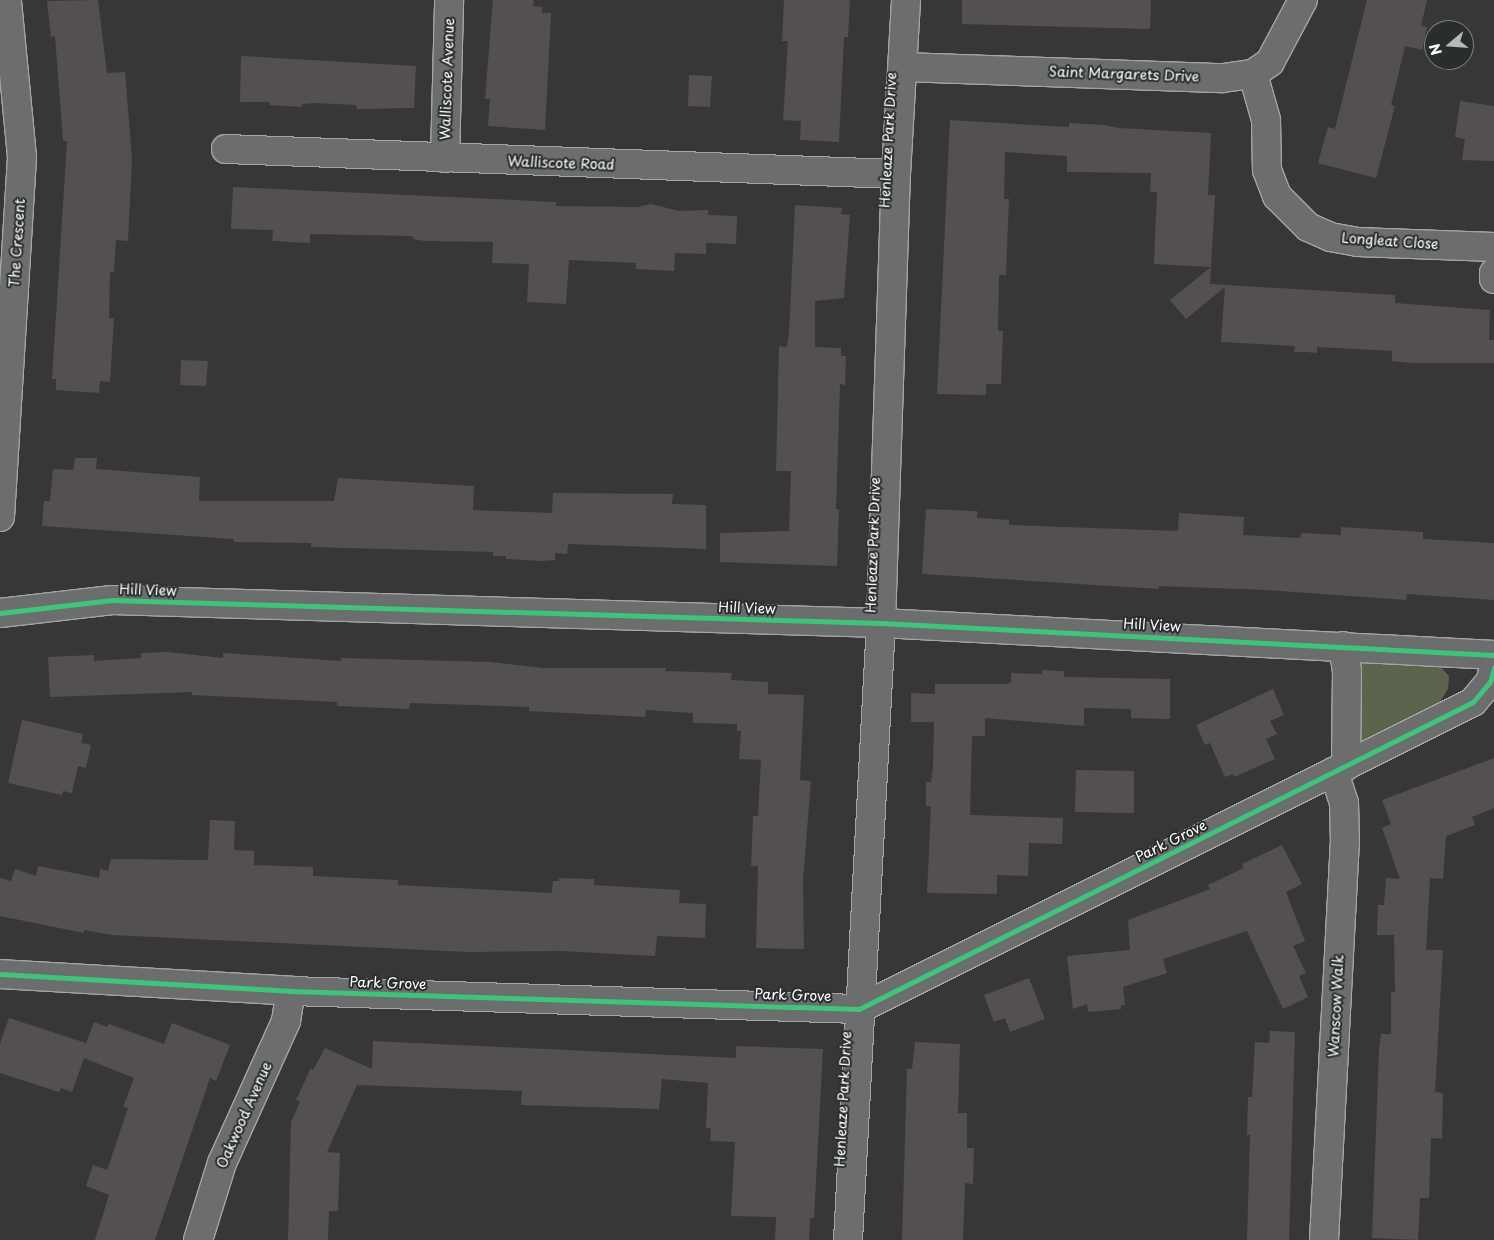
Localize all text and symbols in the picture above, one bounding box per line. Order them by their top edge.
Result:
street label: Walliscote Avenue [436,18,458,140]
north arrow [1424,20,1474,70]
text: N [1424,41,1447,58]
street label: Saint Margarets Drive [1048,63,1200,85]
street label: Henleaze Park Drive [876,71,900,209]
street label: Walliscote Road [507,153,615,173]
street label: The Crescent [6,198,28,288]
street label: Longleat Close [1341,229,1439,253]
street label: Henleaze Park Drive [862,476,884,614]
street label: Hill View [119,581,177,599]
street label: Hill View [718,599,776,617]
street label: Hill View [1122,615,1182,635]
street label: Park Grove [1133,817,1209,865]
street label: Wanscow Walk [1325,954,1347,1058]
street label: Park Grove [349,973,427,993]
street label: Park Grove [754,985,832,1005]
street label: Henleaze Park Drive [831,1030,855,1168]
street label: Oakwood Avenue [213,1059,275,1171]

